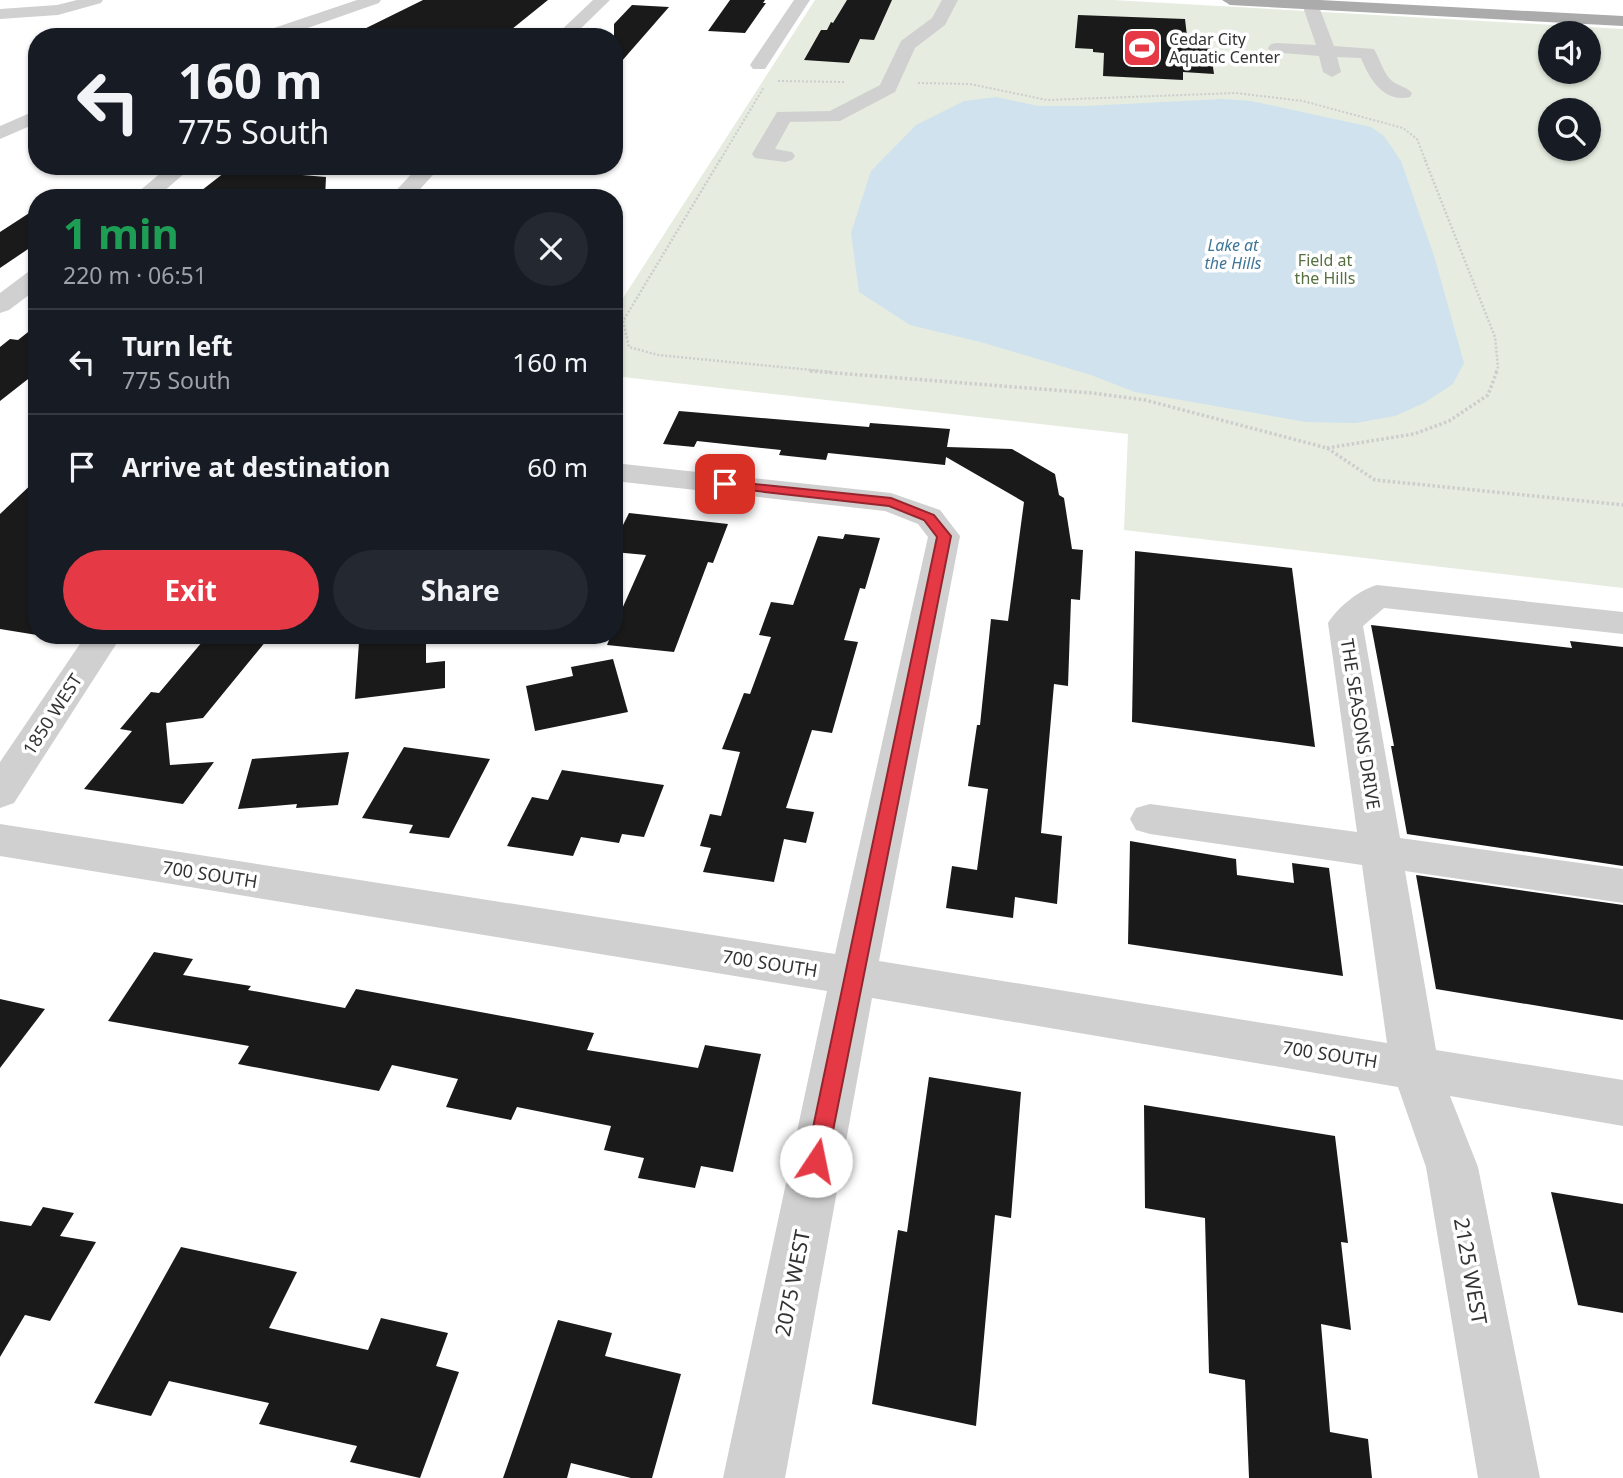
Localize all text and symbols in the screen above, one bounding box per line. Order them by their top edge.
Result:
map controls [1538,21,1601,161]
button: sound [1538,21,1601,84]
sports icon: Cedar City Aquatic Center [1121,27,1163,69]
place label: Cedar City Aquatic Center [1169,28,1280,68]
text: 160 m [178,47,323,113]
icon: left [63,56,154,147]
button: search [1538,98,1601,161]
text: 775 South [178,110,329,153]
text: 1 min [63,204,179,261]
button: close [514,212,588,286]
water label: Lake at the Hills [1205,234,1262,274]
park label: Field at the Hills [1295,249,1355,289]
text: 220 m · 06:51 [63,259,207,291]
text: Turn left [122,328,233,364]
icon: left [63,343,101,381]
text: 160 m [512,344,588,380]
text: 775 South [122,364,231,396]
icon: arrive [63,448,101,486]
text: Arrive at destination [122,449,391,485]
text: 60 m [527,449,588,485]
pin [695,454,755,514]
icon: arrive [706,465,744,503]
button: Exit [63,550,319,630]
button: Share [333,550,588,630]
street label: THE SEASONS DRIVE [1336,637,1386,811]
street label: 1850 WEST [17,669,87,759]
street label: 700 SOUTH [161,855,259,893]
street label: 700 SOUTH [721,944,819,982]
street label: 700 SOUTH [1281,1035,1379,1073]
position arrow [779,1124,853,1198]
street label: 2125 WEST [1448,1215,1494,1327]
street label: 2075 WEST [768,1227,816,1339]

